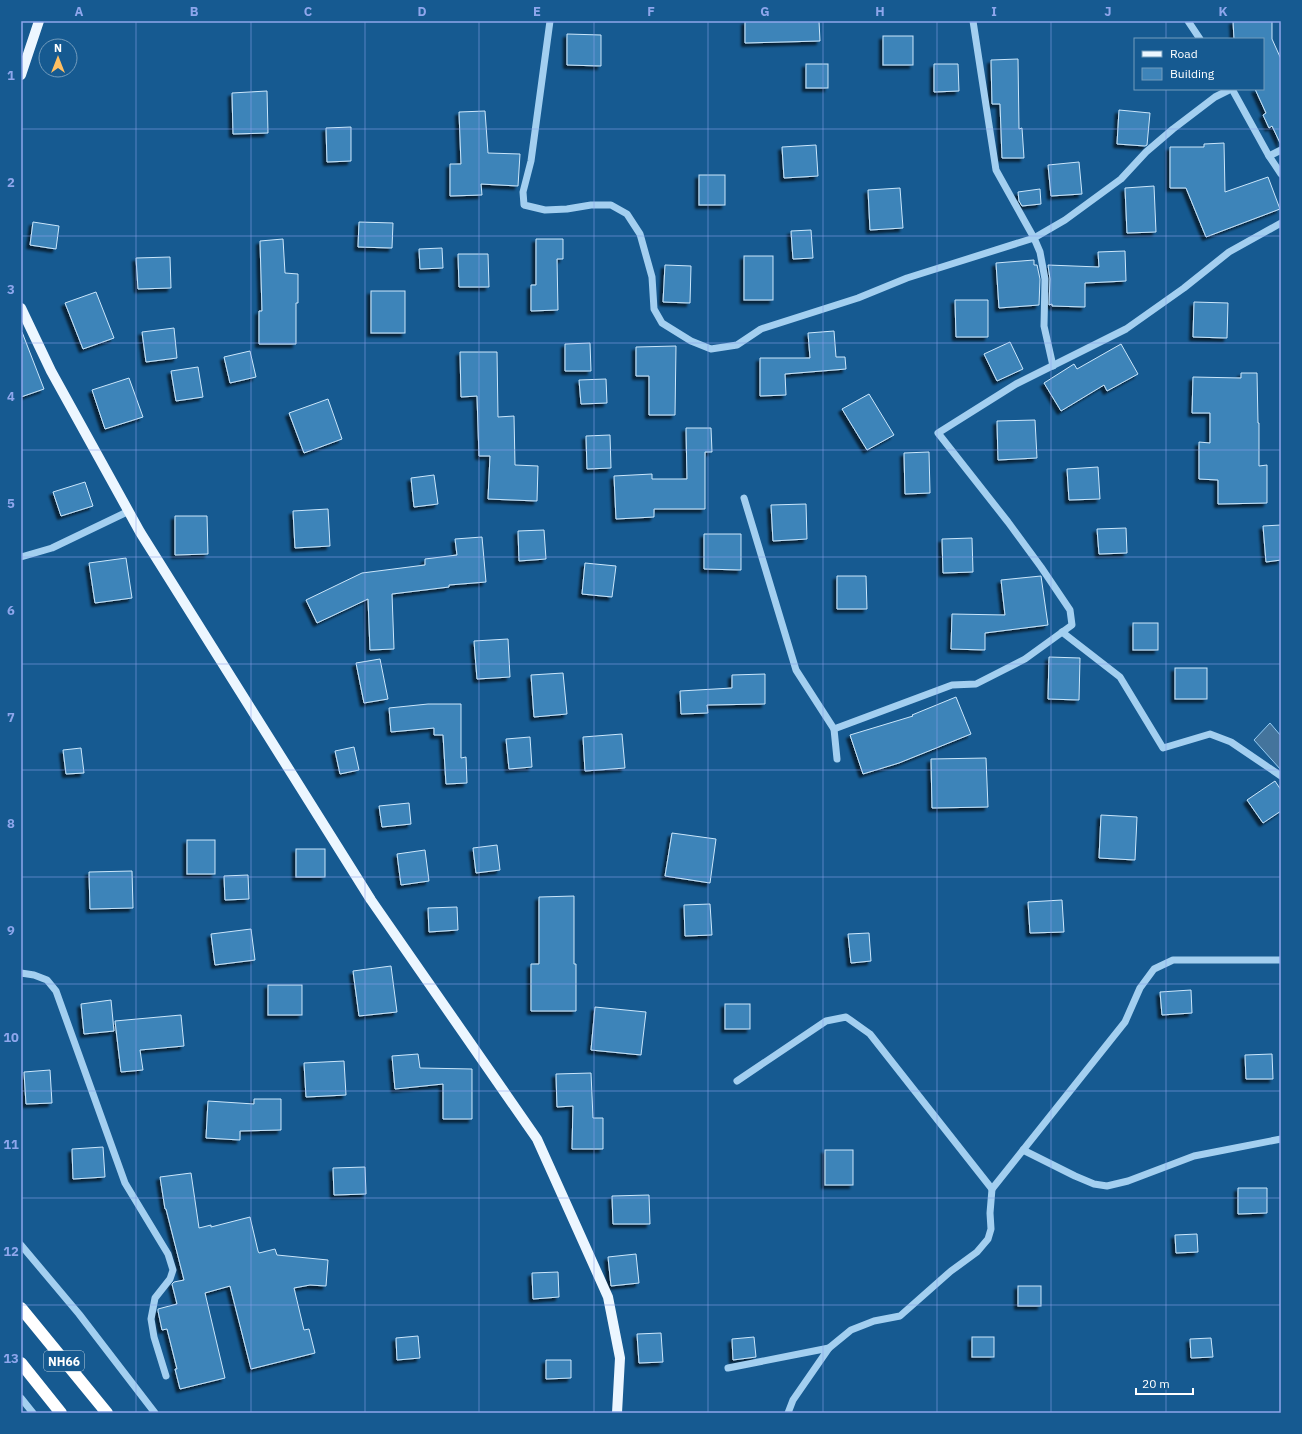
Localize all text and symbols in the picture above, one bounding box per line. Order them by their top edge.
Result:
text: A [75,3,84,20]
text: B [190,3,199,20]
text: C [304,3,313,20]
text: D [417,3,427,20]
text: E [533,3,541,20]
text: F [647,3,655,20]
text: G [760,3,770,20]
text: H [875,3,885,20]
text: I [991,3,997,20]
text: J [1104,3,1112,20]
text: K [1218,3,1228,20]
north arrow [38,38,78,78]
legend [1134,38,1264,90]
text: N [54,41,62,55]
text: Road [1170,46,1198,61]
text: Building [1170,66,1215,81]
text: 1 [7,67,15,84]
text: 2 [7,174,15,191]
text: 3 [7,281,15,298]
text: 4 [7,388,15,405]
text: 5 [7,495,15,512]
text: 6 [7,602,15,619]
text: 7 [7,709,15,726]
text: 8 [7,815,15,832]
text: 9 [7,922,15,939]
text: 10 [3,1029,19,1046]
text: 11 [3,1136,19,1153]
text: 12 [3,1243,19,1260]
text: 13 [3,1350,19,1367]
road number: NH66 [44,1351,84,1371]
scale bar [1136,1370,1193,1396]
text: 20 m [1142,1376,1170,1391]

